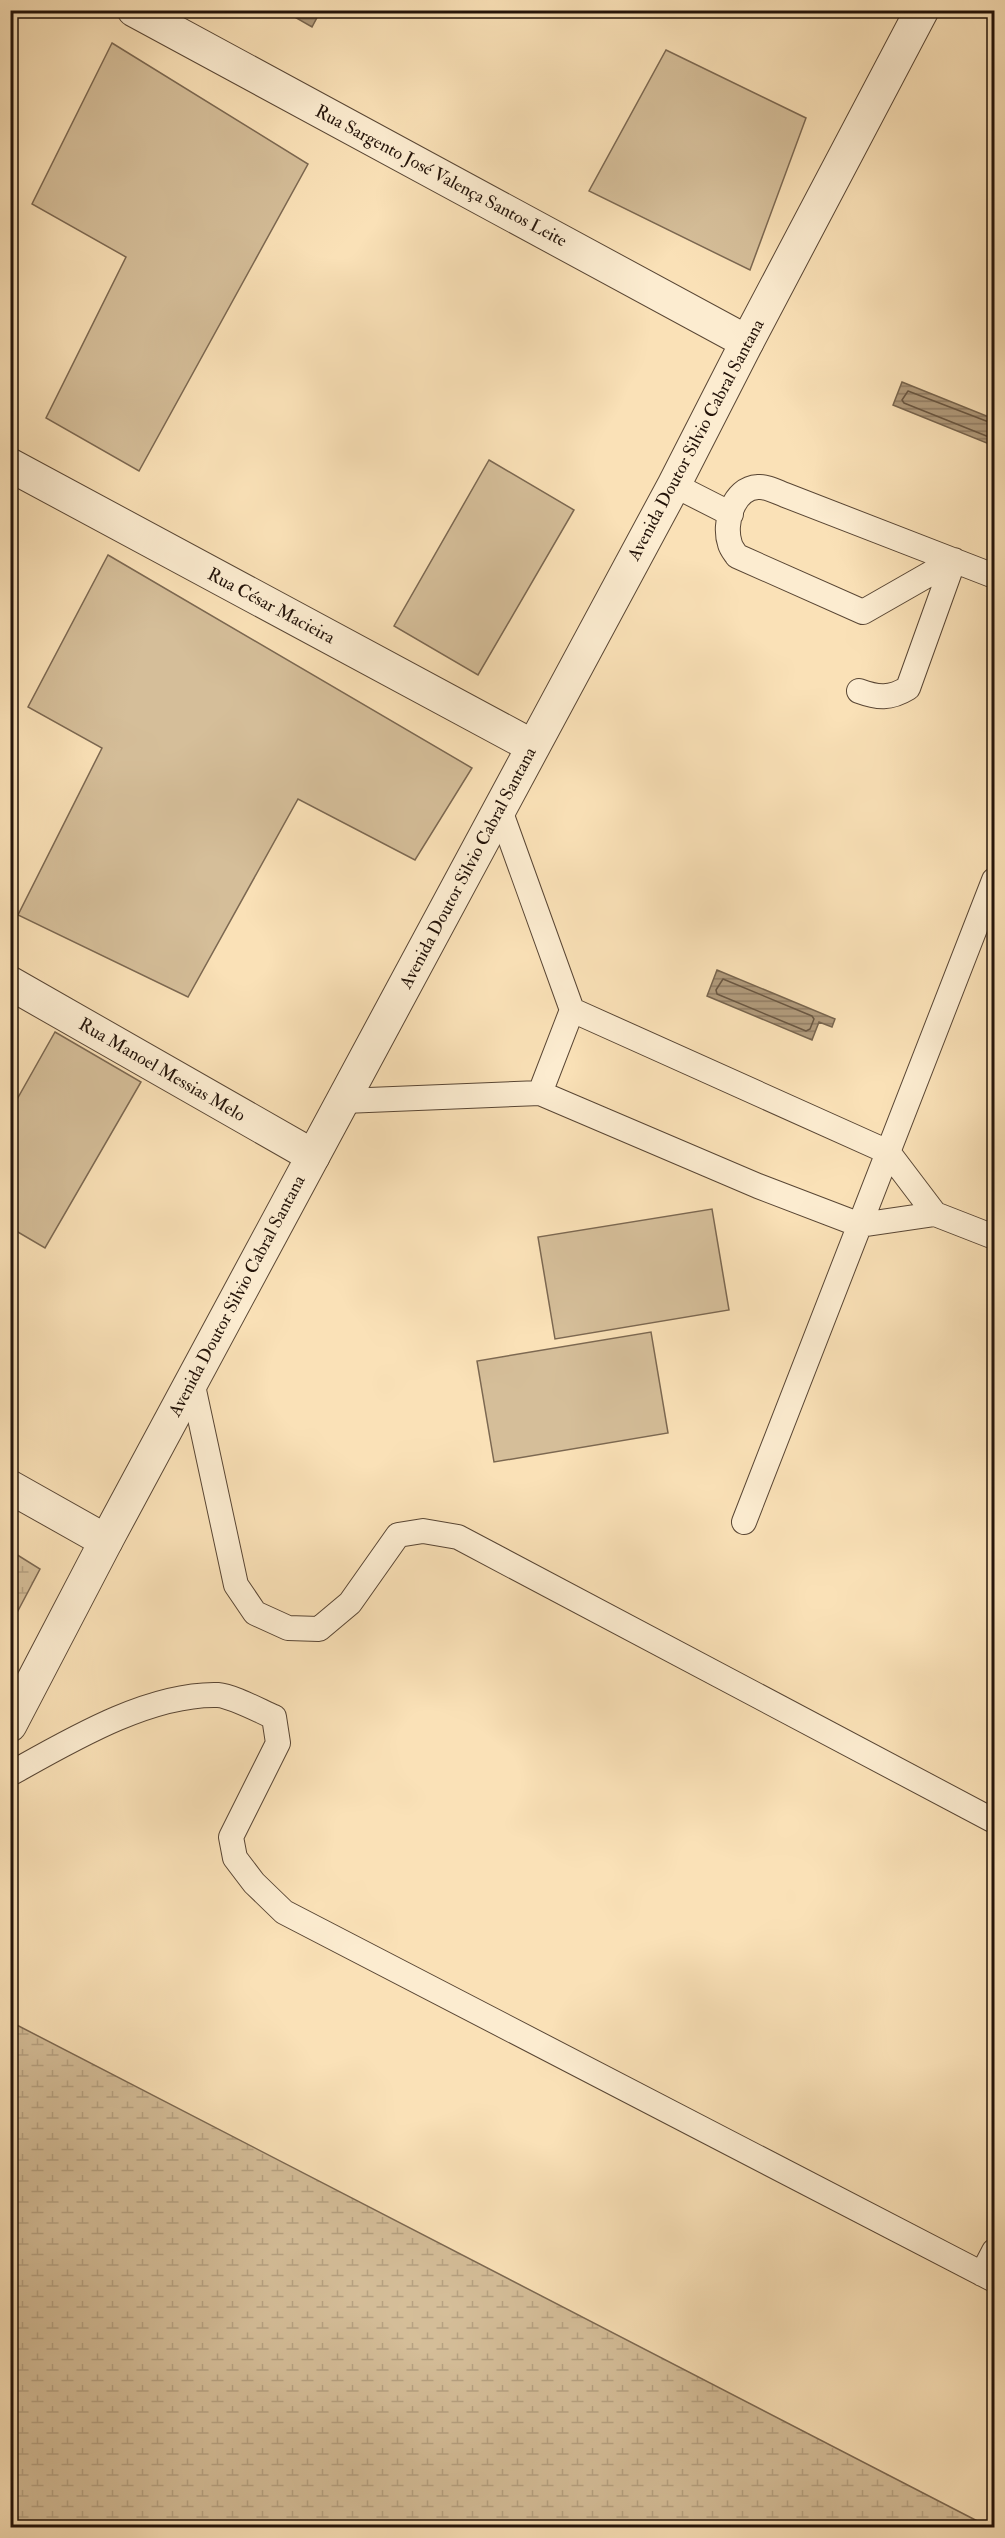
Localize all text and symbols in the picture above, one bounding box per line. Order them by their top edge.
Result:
street label: Rua Sargento José Valença Santos Leite [311,100,571,253]
street label: Avenida Doutor Silvio Cabral Santana [622,315,770,566]
street label: Rua César Macieira [203,563,339,650]
street label: Avenida Doutor Silvio Cabral Santana [394,743,542,994]
street label: Rua Manoel Messias Melo [75,1013,250,1127]
street label: Avenida Doutor Silvio Cabral Santana [163,1171,311,1422]

